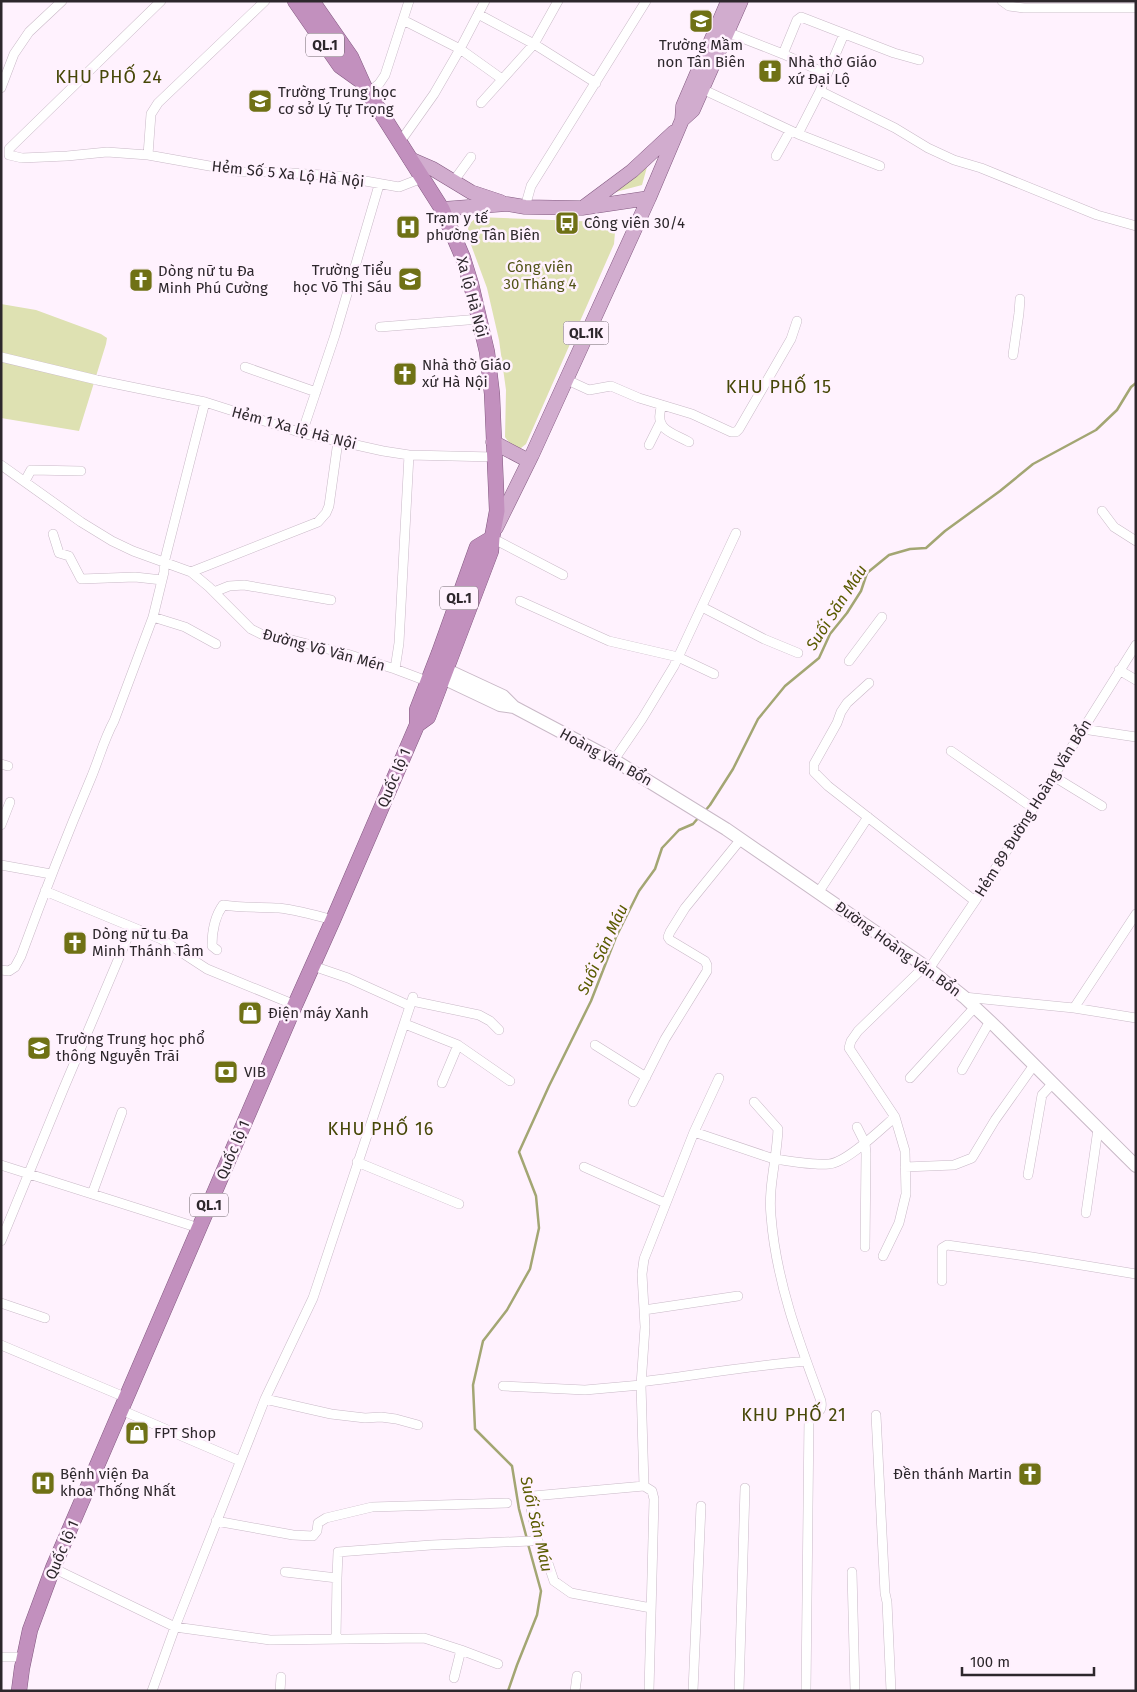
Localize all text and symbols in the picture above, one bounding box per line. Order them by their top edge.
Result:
school or university icon: Trường Mầm non Tân Biên [688,8,714,34]
road number: QL.1 [306,34,344,56]
place label: Trường Mầm non Tân Biên [657,36,745,71]
place label: Nhà thờ Giáo xứ Đại Lộ [788,53,877,88]
church icon: Nhà thờ Giáo xứ Đại Lộ [757,58,783,84]
district label: KHU PHỐ 24 [55,63,163,88]
place label: Trường Trung học cơ sở Lý Tự Trọng [278,83,396,118]
school or university icon: Trường Trung học cơ sở Lý Tự Trọng [247,88,273,114]
street label: Hẻm Số 5 Xa Lộ Hà Nội [211,157,365,191]
place label: Trạm y tế phường Tân Biên [426,209,540,244]
bus stop icon: Công viên 30/4 [554,210,580,236]
hospital icon: Trạm y tế phường Tân Biên [395,214,421,240]
place label: Công viên 30/4 [584,214,685,232]
street label: Xa lộ Hà Nội [453,255,491,339]
park label: Công viên 30 Tháng 4 [503,258,577,293]
place label: Trường Tiểu học Võ Thị Sáu [293,261,392,296]
place label: Dòng nữ tu Đa Minh Phú Cường [158,262,268,297]
school or university icon: Trường Tiểu học Võ Thị Sáu [397,266,423,292]
church icon: Dòng nữ tu Đa Minh Phú Cường [128,267,154,293]
road number: QL.1K [564,322,608,344]
place label: Nhà thờ Giáo xứ Hà Nội [422,356,511,391]
church icon: Nhà thờ Giáo xứ Hà Nội [392,361,418,387]
district label: KHU PHỐ 15 [726,373,832,398]
street label: Hẻm 1 Xa lộ Hà Nội [230,403,358,453]
water label: Suối Săn Máu [801,561,871,654]
road number: QL.1 [440,586,478,610]
street label: Đường Võ Văn Mén [261,625,387,675]
street label: Hẻm 89 Đường Hoàng Văn Bổn [971,716,1095,900]
street label: Hoàng Văn Bổn [557,724,655,790]
street label: Quốc lộ 1 [373,746,415,810]
street label: Đường Hoàng Văn Bổn [832,897,964,1001]
water label: Suối Săn Máu [572,901,632,998]
place label: Dòng nữ tu Đa Minh Thánh Tâm [92,925,204,960]
church icon: Dòng nữ tu Đa Minh Thánh Tâm [62,930,88,956]
shop icon: Điện máy Xanh [237,1000,263,1026]
place label: Điện máy Xanh [268,1004,369,1022]
place label: Trường Trung học phổ thông Nguyễn Trãi [56,1030,205,1065]
school or university icon: Trường Trung học phổ thông Nguyễn Trãi [26,1035,52,1061]
bank icon: VIB [213,1059,239,1085]
place label: VIB [244,1063,266,1081]
district label: KHU PHỐ 16 [328,1115,434,1140]
street label: Quốc lộ 1 [212,1118,254,1182]
road number: QL.1 [190,1194,228,1216]
district label: KHU PHỐ 21 [741,1401,847,1426]
shop icon: FPT Shop [124,1420,150,1446]
place label: FPT Shop [154,1424,216,1442]
church icon: Đền thánh Martin [1017,1461,1043,1487]
place label: Bệnh viện Đa khoa Thống Nhất [60,1465,176,1500]
place label: Đền thánh Martin [893,1465,1012,1483]
hospital icon: Bệnh viện Đa khoa Thống Nhất [30,1470,56,1496]
water label: Suối Săn Máu [516,1473,558,1574]
street label: Quốc lộ 1 [41,1518,83,1582]
scale bar [962,1644,1094,1676]
text: 100 m [970,1653,1010,1671]

